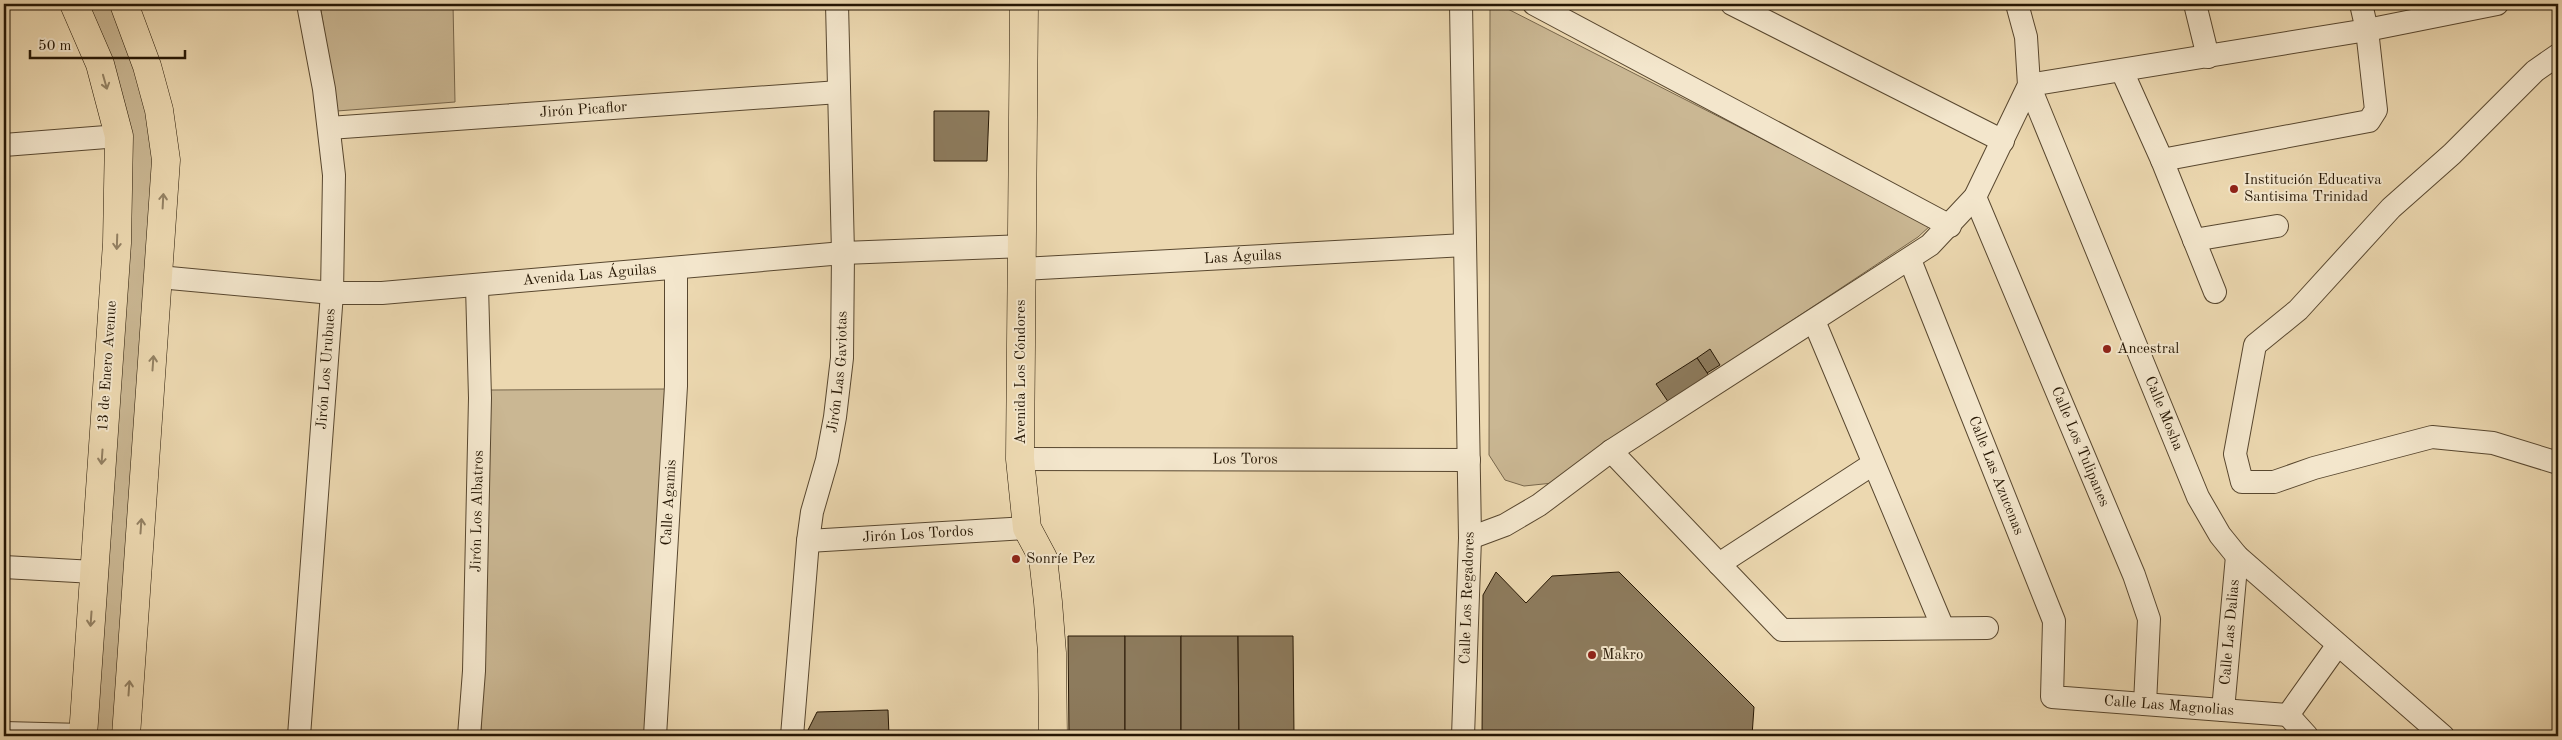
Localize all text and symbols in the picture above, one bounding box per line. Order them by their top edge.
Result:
scale bar [30,28,185,60]
text: 50 m [38,39,72,54]
one-way arrow [100,73,110,89]
street label: Jirón Picaflor [539,99,628,121]
place label: Institución Educativa Santisima Trinidad [2244,173,2382,205]
marker: Institución Educativa Santisima Trinidad [2228,183,2240,195]
one-way arrow [159,194,168,210]
one-way arrow [112,234,121,250]
street label: Las Águilas [1203,246,1282,267]
street label: Avenida Las Águilas [522,262,657,288]
street label: 13 de Enero Avenue [96,300,120,432]
street label: Avenida Los Cóndores [1014,300,1029,444]
street label: Jirón Los Urubues [314,308,338,430]
street label: Jirón Las Gaviotas [825,311,850,434]
place label: Ancestral [2117,342,2179,357]
marker: Ancestral [2101,343,2113,355]
one-way arrow [148,356,158,372]
street label: Calle Mosha [2142,374,2186,453]
street label: Calle Los Tulipanes [2048,385,2112,509]
street label: Calle Las Azucenas [1966,414,2026,537]
one-way arrow [97,449,107,465]
street label: Jirón Los Albatros [469,450,486,573]
street label: Los Toros [1212,452,1278,467]
street label: Calle Agamis [659,459,679,546]
one-way arrow [137,518,146,534]
street label: Jirón Los Tordos [862,524,974,545]
street label: Calle Los Regadores [1458,531,1478,665]
place label: Sonríe Pez [1026,552,1095,567]
marker: Sonríe Pez [1010,553,1022,565]
street label: Calle Las Dalias [2218,579,2242,686]
one-way arrow [86,611,95,627]
place label: Makro [1602,648,1643,663]
marker: Makro [1586,649,1598,661]
one-way arrow [125,680,134,696]
street label: Calle Las Magnolias [2103,693,2235,718]

